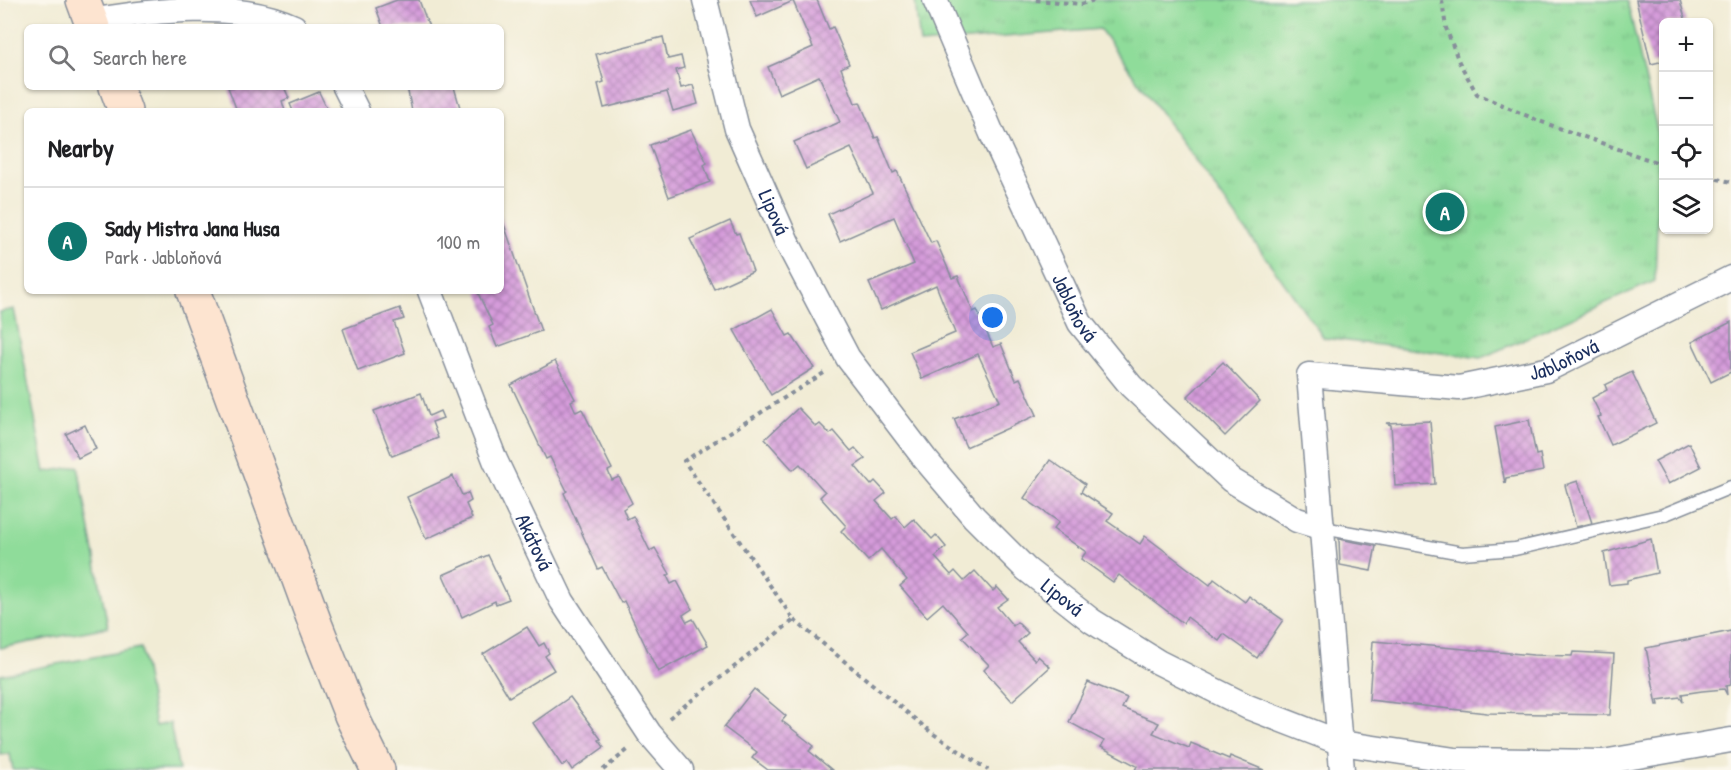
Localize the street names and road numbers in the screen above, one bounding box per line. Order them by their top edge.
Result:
street label: Lipová [752,185,797,239]
street label: Jabloňová [1045,269,1105,348]
street label: Jabloňová [1527,331,1603,387]
street label: Akátová [509,509,560,575]
street label: Lipová [1035,571,1090,623]

